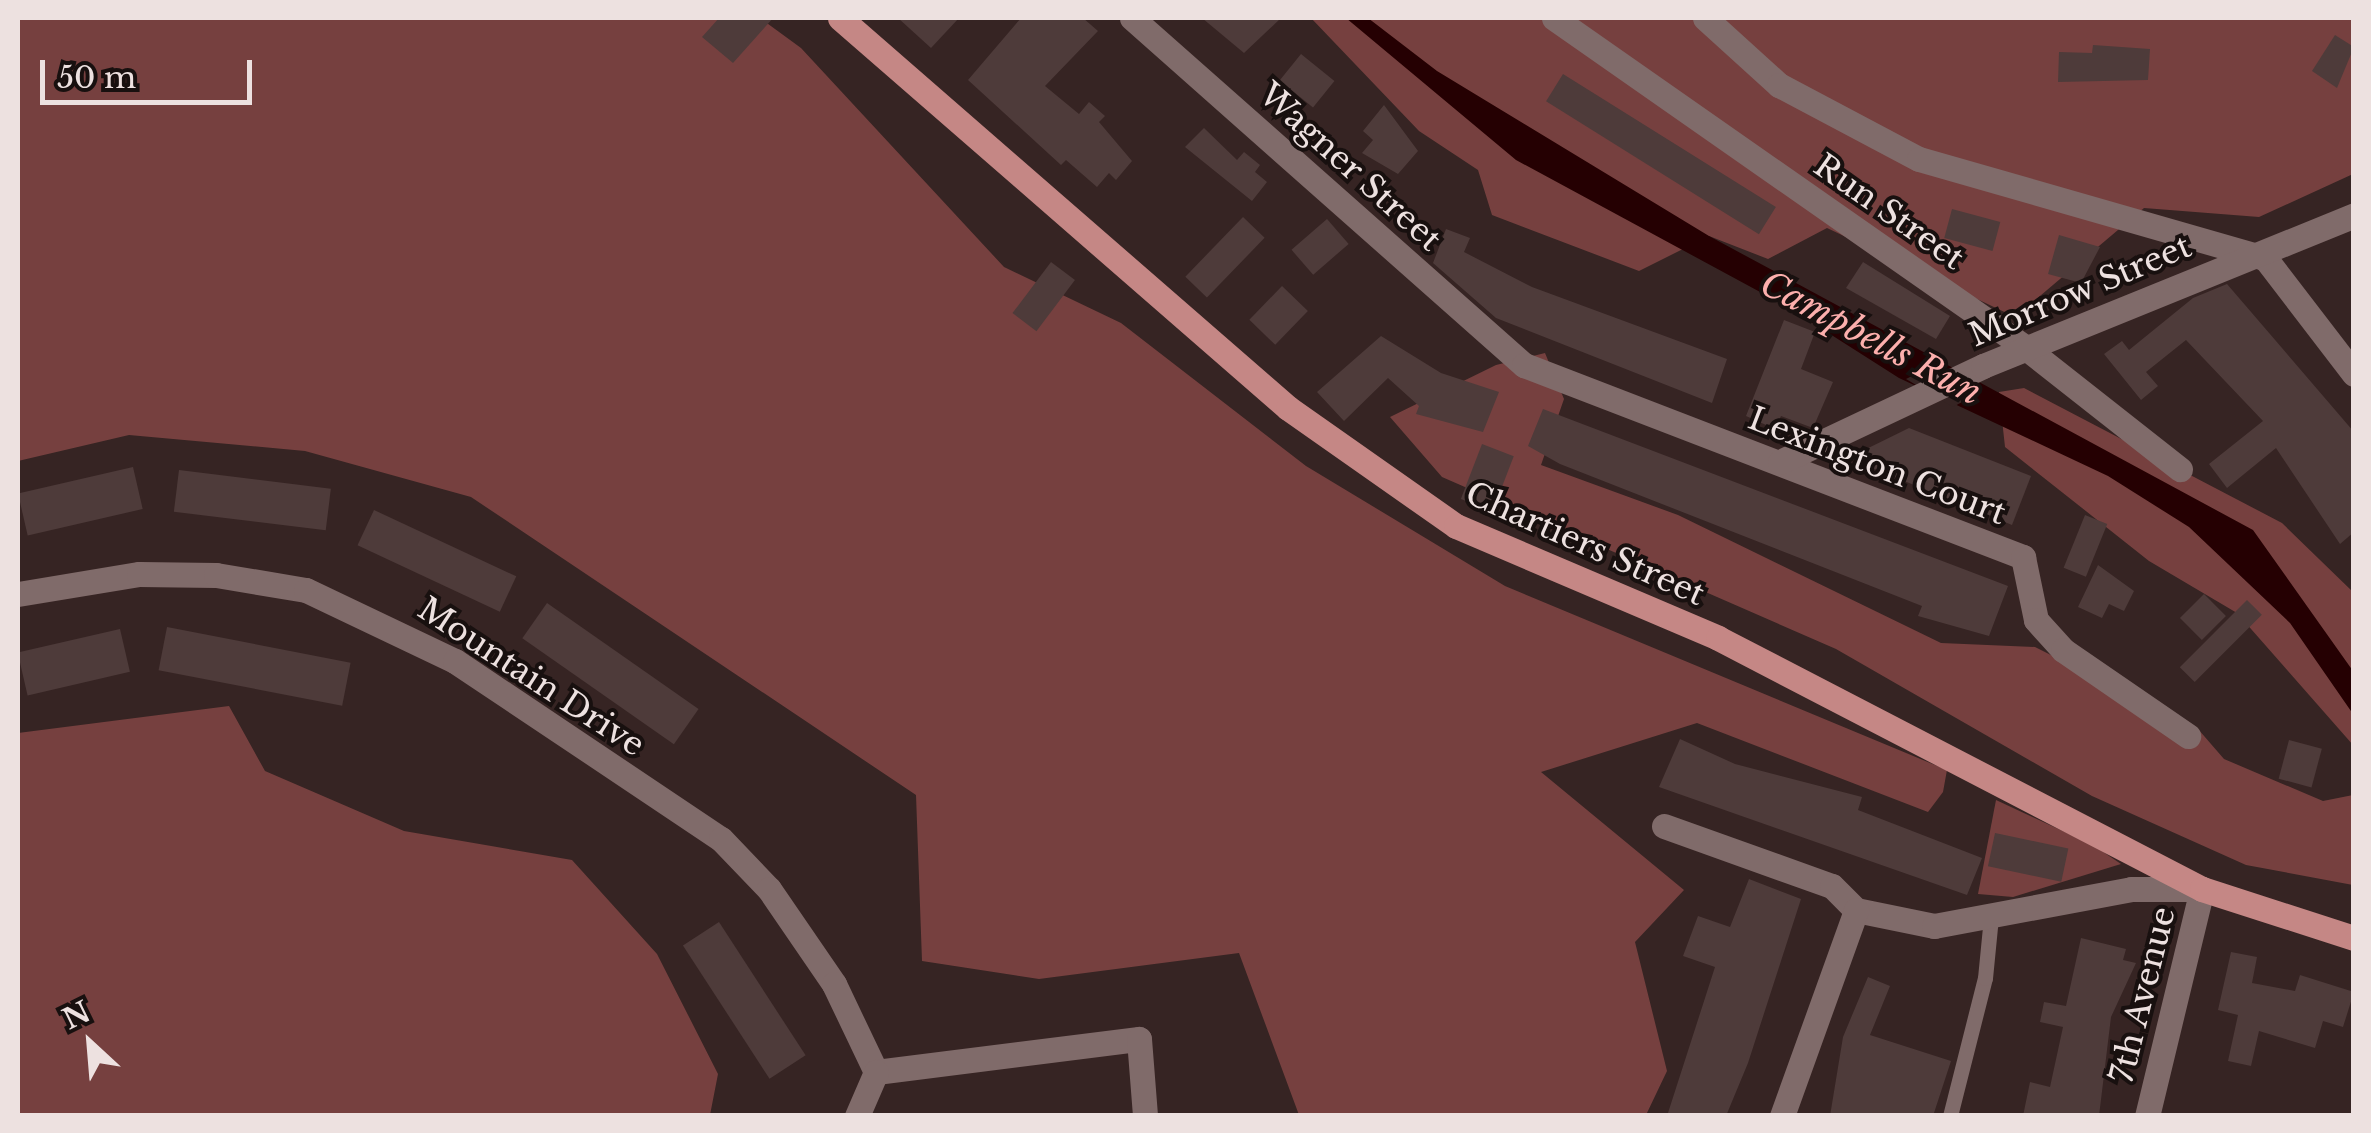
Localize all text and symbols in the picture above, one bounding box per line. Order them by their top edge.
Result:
scale bar [45,40,258,102]
text: 50 m [57,59,136,96]
street label: Wagner Street [1251,75,1449,259]
street label: Run Street [1807,146,1971,278]
street label: Morrow Street [1963,227,2197,355]
water label: Campbells Run [1753,262,1989,414]
street label: Lexington Court [1743,399,2011,533]
street label: Chartiers Street [1460,474,1710,614]
street label: Mountain Drive [411,590,651,764]
street label: 7th Avenue [2102,902,2184,1088]
north arrow [40,993,140,1093]
text: N [57,994,96,1037]

